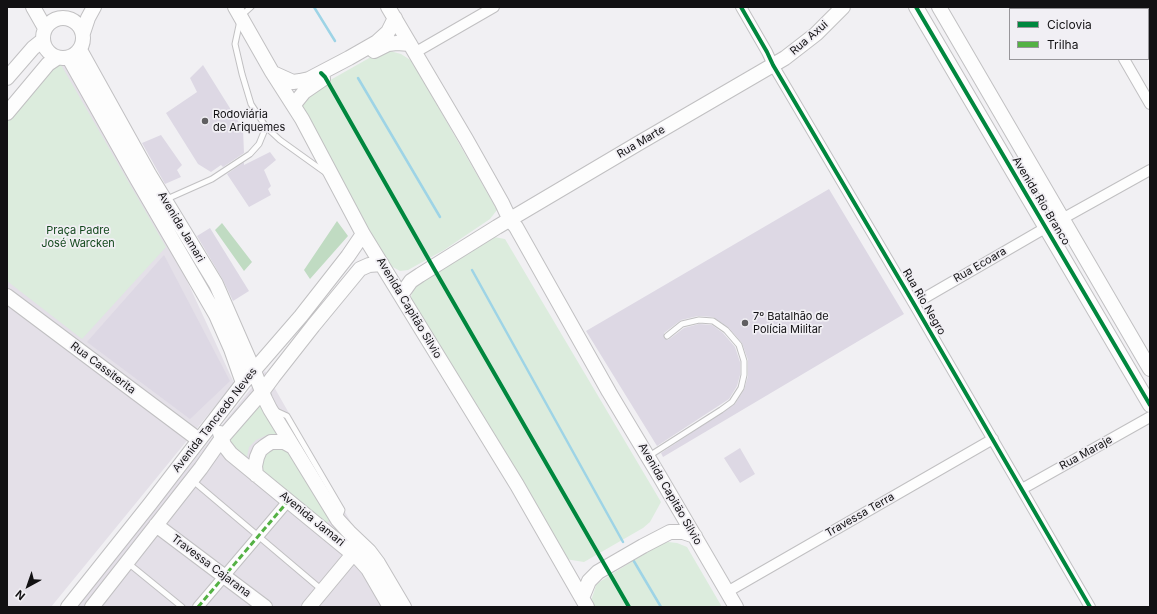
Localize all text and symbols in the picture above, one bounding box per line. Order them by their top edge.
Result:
legend [1009,8,1149,60]
text: Ciclovia [1047,17,1092,32]
street label: Rua Axui [787,18,831,58]
text: Trilha [1047,37,1078,52]
place label: Rodoviária de Ariquemes [213,108,285,134]
marker: Rodoviária de Ariquemes [200,116,210,126]
street label: Rua Marte [615,123,667,161]
street label: Avenida Rio Branco [1009,154,1073,248]
street label: Avenida Jamari [155,189,207,265]
park label: Praça Padre José Warcken [41,224,115,250]
street label: Rua Ecoara [951,245,1009,285]
street label: Avenida Capitão Silvio [374,255,444,361]
street label: Rua Rio Negro [900,267,948,337]
place label: 7º Batalhão de Polícia Militar [753,310,829,336]
marker: 7º Batalhão de Polícia Militar [740,318,750,328]
street label: Rua Cassiterita [68,339,138,397]
street label: Avenida Tancredo Neves [170,365,260,475]
street label: Rua Maraje [1057,433,1115,473]
street label: Avenida Capitão Silvio [635,441,705,547]
street label: Avenida Jamari [277,489,347,549]
street label: Travessa Terra [823,490,897,540]
street label: Travessa Cajarana [169,532,253,600]
north arrow [8,566,48,606]
text: N [13,587,28,603]

